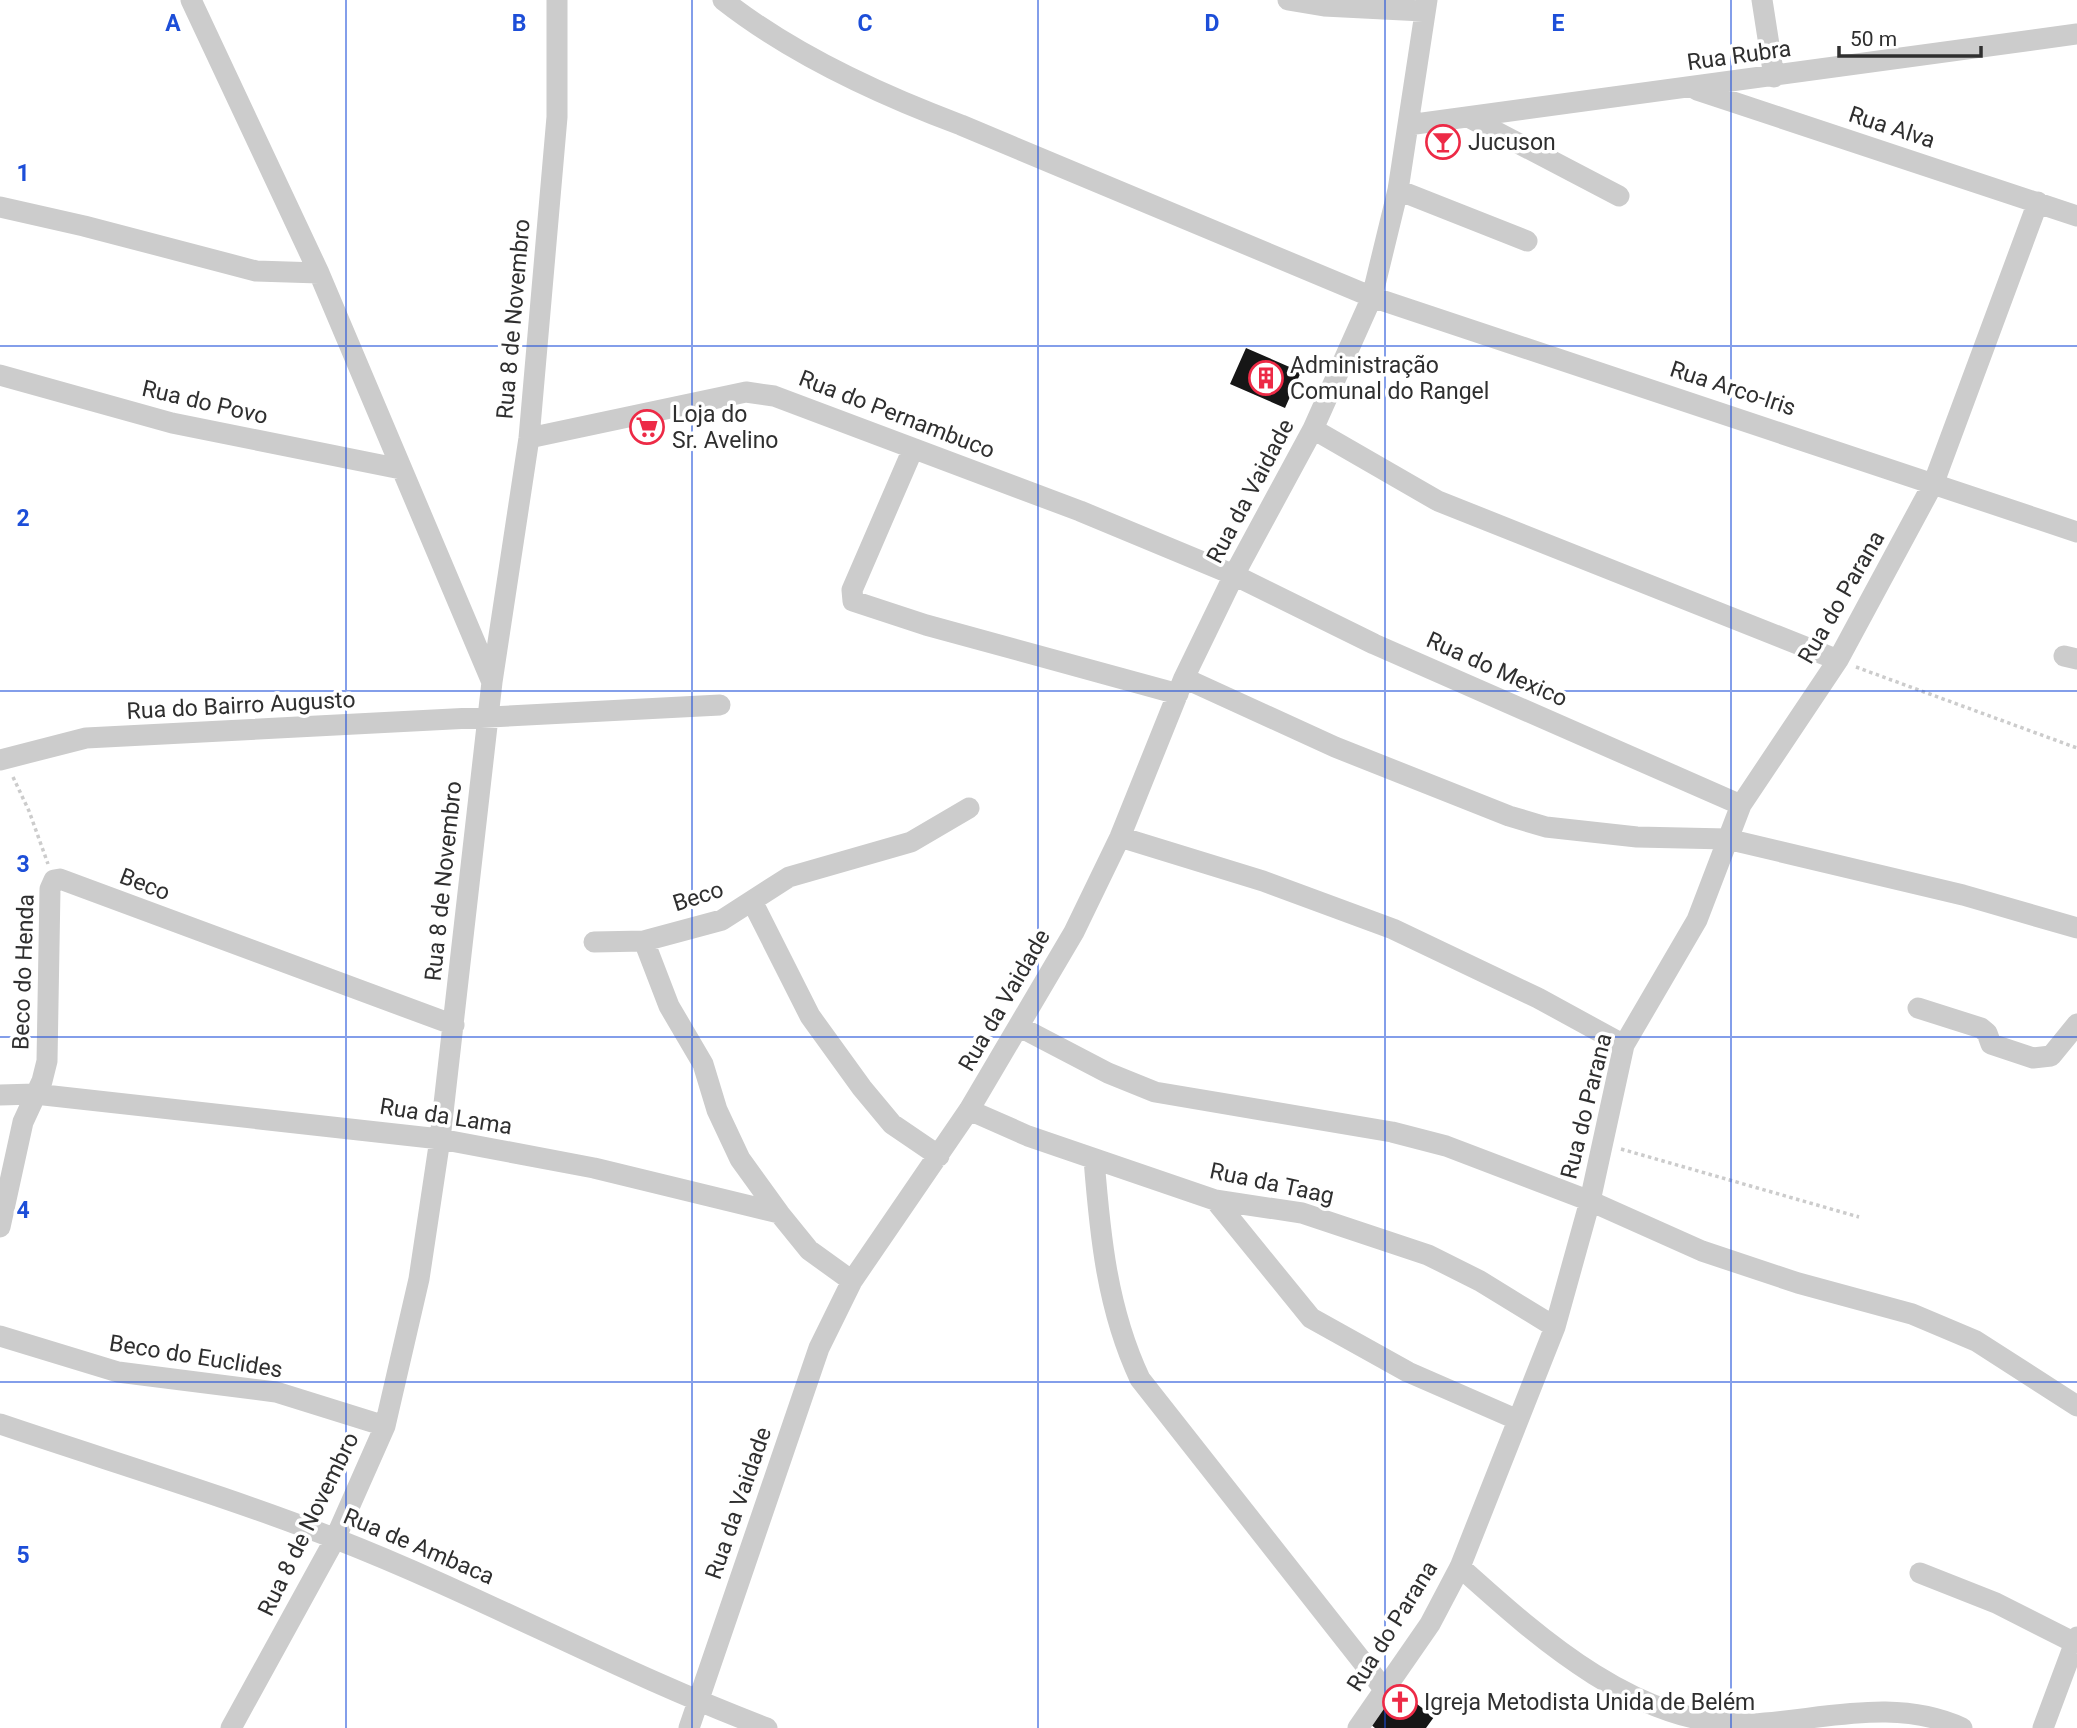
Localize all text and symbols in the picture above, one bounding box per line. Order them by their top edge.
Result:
text: A [165,10,181,37]
text: B [512,10,526,37]
text: C [857,10,873,37]
text: D [1205,10,1219,37]
text: E [1552,10,1565,37]
scale bar [1839,14,1981,58]
text: 50 m [1850,27,1897,51]
street label: Rua Rubra [1685,35,1793,76]
street label: Rua Alva [1845,101,1938,154]
bar icon: Jucuson [1424,123,1462,161]
place label: Jucuson [1468,129,1556,156]
text: 1 [16,160,30,187]
street label: Rua 8 de Novembro [491,218,536,420]
place label: Administração Comunal do Rangel [1290,352,1489,405]
street label: Rua Arco-Iris [1667,355,1799,422]
building icon: Administração Comunal do Rangel [1247,359,1285,397]
street label: Rua do Pernambuco [795,365,998,464]
street label: Rua do Povo [139,375,270,430]
place label: Loja do Sr. Avelino [672,401,778,454]
supermarket icon: Loja do Sr. Avelino [628,408,666,446]
street label: Rua da Vaidade [1201,415,1300,568]
text: 2 [16,505,30,532]
street label: Rua do Parana [1793,526,1890,668]
street label: Rua do Mexico [1422,626,1571,713]
street label: Rua do Bairro Augusto [126,686,356,725]
street label: Rua 8 de Novembro [420,780,467,982]
text: 3 [16,851,30,878]
street label: Beco [116,863,174,906]
street label: Beco [669,876,727,917]
street label: Beco do Henda [7,894,40,1050]
street label: Rua da Vaidade [953,925,1056,1076]
street label: Rua do Parana [1555,1031,1618,1182]
street label: Rua da Lama [378,1093,514,1140]
street label: Rua da Taag [1207,1157,1336,1210]
text: 4 [16,1197,30,1224]
street label: Beco do Euclides [107,1329,284,1384]
street label: Rua da Vaidade [700,1424,777,1583]
street label: Rua 8 de Novembro [252,1428,365,1620]
street label: Rua de Ambaca [339,1503,498,1590]
text: 5 [16,1542,30,1569]
street label: Rua do Parana [1342,1556,1443,1697]
church icon: Igreja Metodista Unida de Belém [1381,1683,1419,1721]
place label: Igreja Metodista Unida de Belém [1424,1689,1755,1716]

